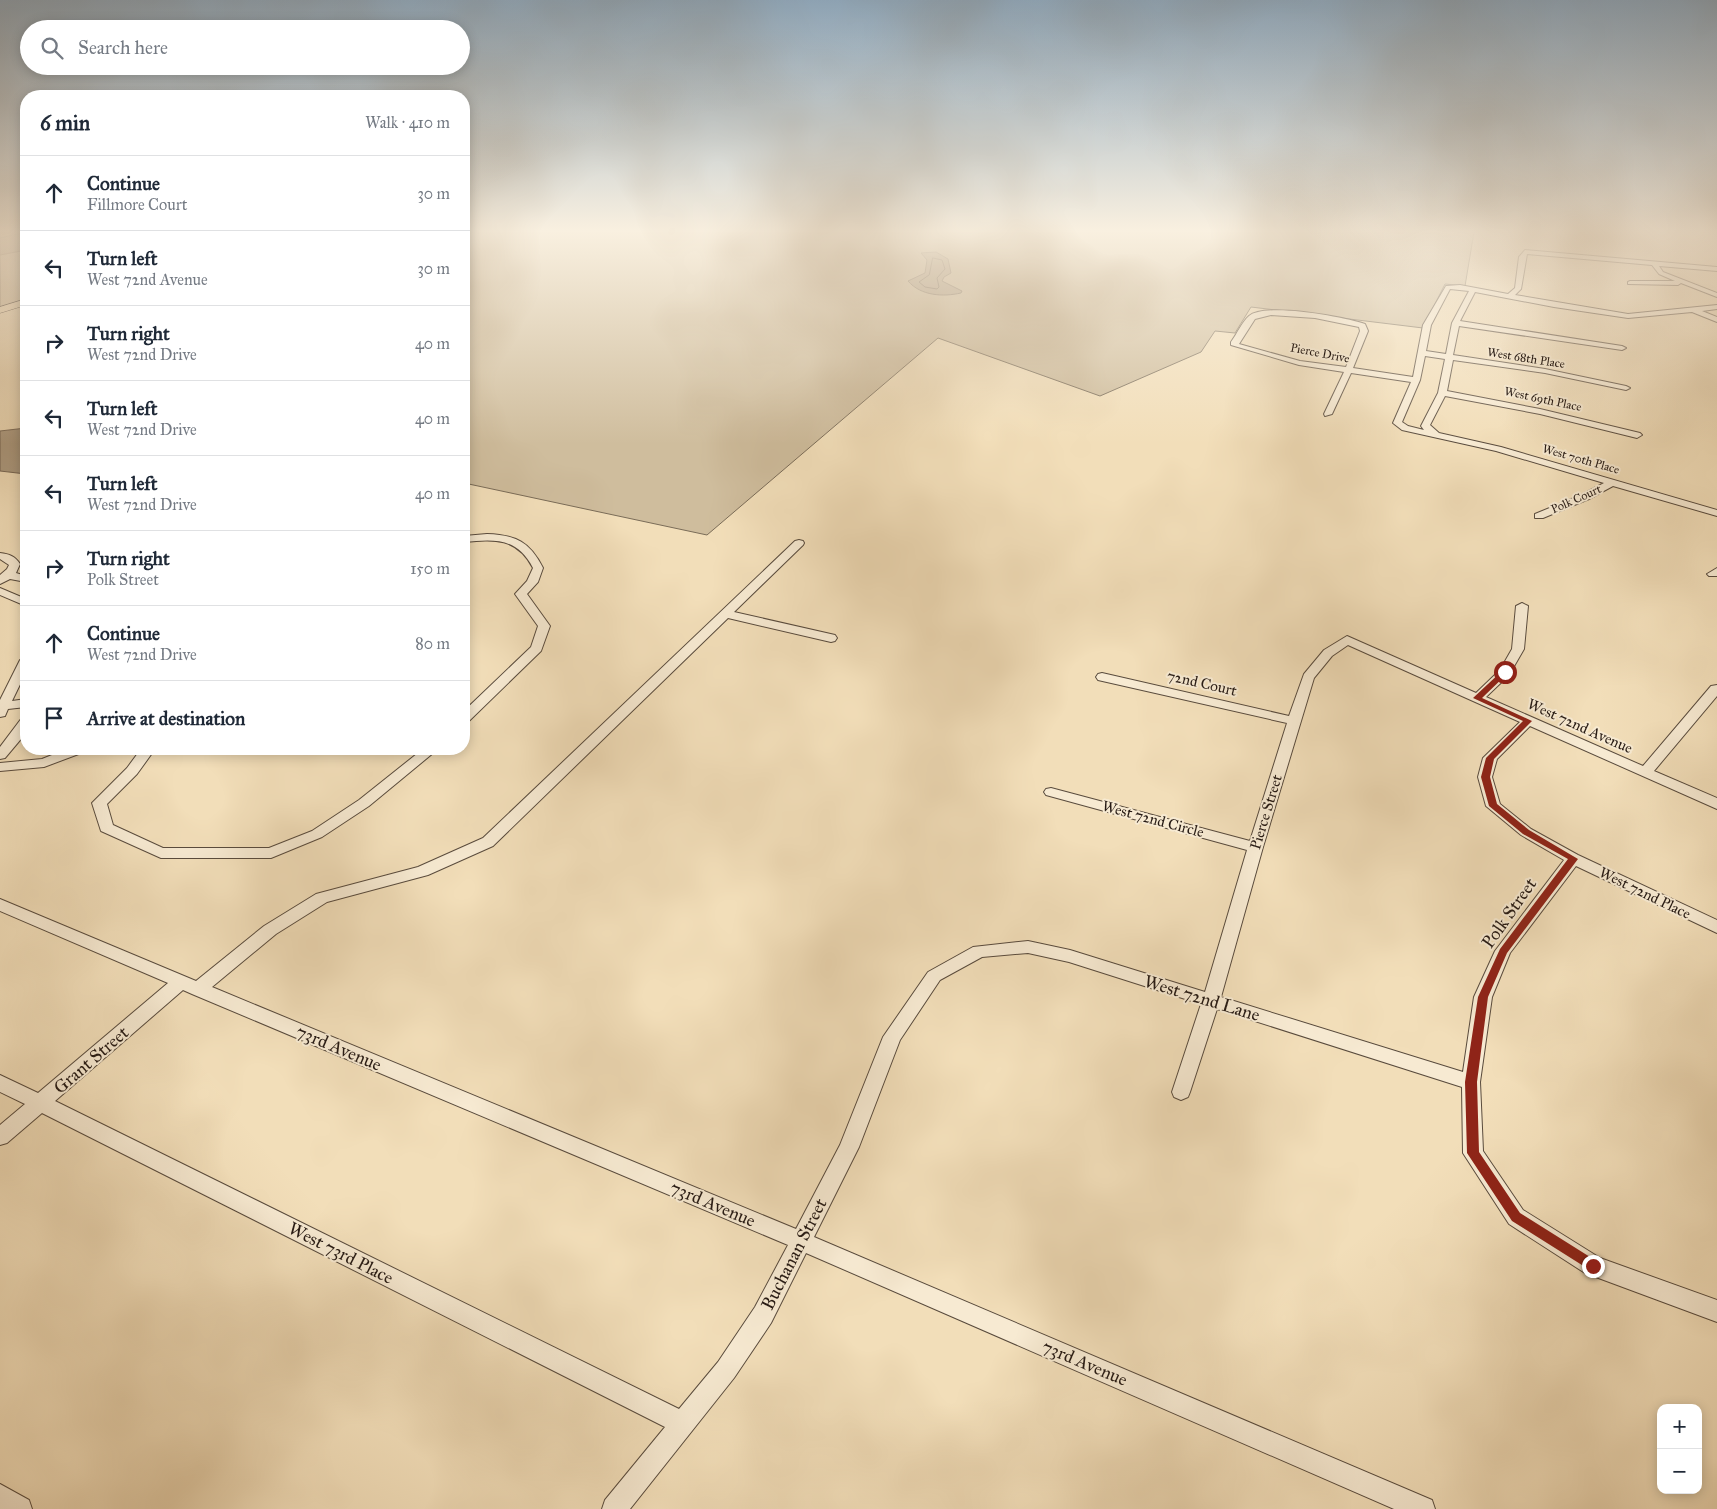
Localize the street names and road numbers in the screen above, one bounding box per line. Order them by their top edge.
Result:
street label: Pierce Drive [1289,340,1351,366]
street label: West 68th Place [1486,345,1566,371]
street label: West 69th Place [1503,384,1583,414]
street label: West 70th Place [1541,441,1621,477]
street label: Polk Court [1549,481,1604,516]
street label: 72nd Court [1165,666,1239,700]
street label: West 72nd Avenue [1525,695,1635,757]
street label: Pierce Street [1246,772,1286,852]
street label: West 72nd Circle [1100,797,1206,841]
street label: West 72nd Place [1596,863,1694,923]
street label: Polk Street [1477,873,1542,952]
street label: West 72nd Lane [1141,970,1263,1026]
street label: 73rd Avenue [293,1020,385,1076]
street label: Grant Street [49,1021,133,1099]
street label: 73rd Avenue [667,1176,759,1232]
street label: Buchanan Street [756,1194,832,1314]
street label: West 73rd Place [285,1217,397,1289]
street label: 73rd Avenue [1039,1335,1131,1391]

